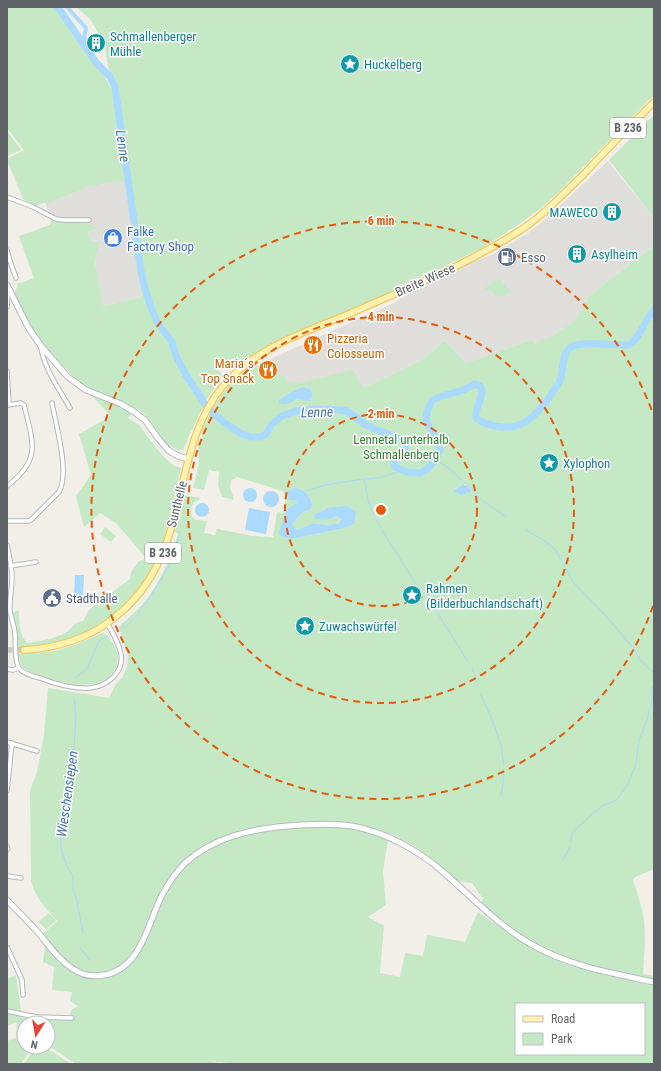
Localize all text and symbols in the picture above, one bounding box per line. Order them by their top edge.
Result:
place label: Schmallenberger Mühle [110,29,196,59]
building icon: Schmallenberger Mühle [85,32,107,54]
place icon: Huckelberg [339,53,361,75]
place label: Huckelberg [364,57,422,72]
road number: B 236 [610,118,646,138]
water label: Lenne [113,129,133,163]
building icon: MAWECO [601,201,623,223]
place label: MAWECO [549,205,598,220]
text: 6 min [368,214,394,228]
place label: Falke Factory Shop [127,224,194,254]
shop icon: Falke Factory Shop [102,227,124,249]
building icon: Asylheim [566,243,588,265]
fuel station icon: Esso [496,246,518,268]
place label: Asylheim [591,247,638,262]
place label: Esso [521,250,546,265]
street label: Breite Wiese [393,260,457,300]
text: 4 min [368,310,394,324]
place label: Pizzeria Colosseum [327,331,384,361]
restaurant icon: Pizzeria Colosseum [302,334,324,356]
place label: Maria´s Top Snack [201,356,254,386]
restaurant icon: Maria´s Top Snack [257,359,279,381]
water label: Lenne [301,403,333,421]
text: 2 min [368,407,394,421]
park label: Lennetal unterhalb Schmallenberg [353,432,449,462]
place icon: Xylophon [538,452,560,474]
place label: Xylophon [563,456,610,471]
street label: Sunthelle [164,479,190,529]
centre of rings [374,503,388,517]
road number: B 236 [145,543,181,563]
place label: Rahmen (Bilderbuchlandschaft) [426,581,543,611]
place icon: Rahmen (Bilderbuchlandschaft) [401,584,423,606]
public building icon: Stadthalle [41,587,63,609]
place label: Stadthalle [66,591,118,606]
place icon: Zuwachswürfel [294,615,316,637]
place label: Zuwachswürfel [319,619,397,634]
water label: Wieschensiepen [53,750,81,838]
legend [515,1003,645,1055]
text: Road [551,1012,575,1026]
north arrow [16,1015,56,1055]
text: Park [551,1032,573,1046]
text: N [29,1037,39,1051]

